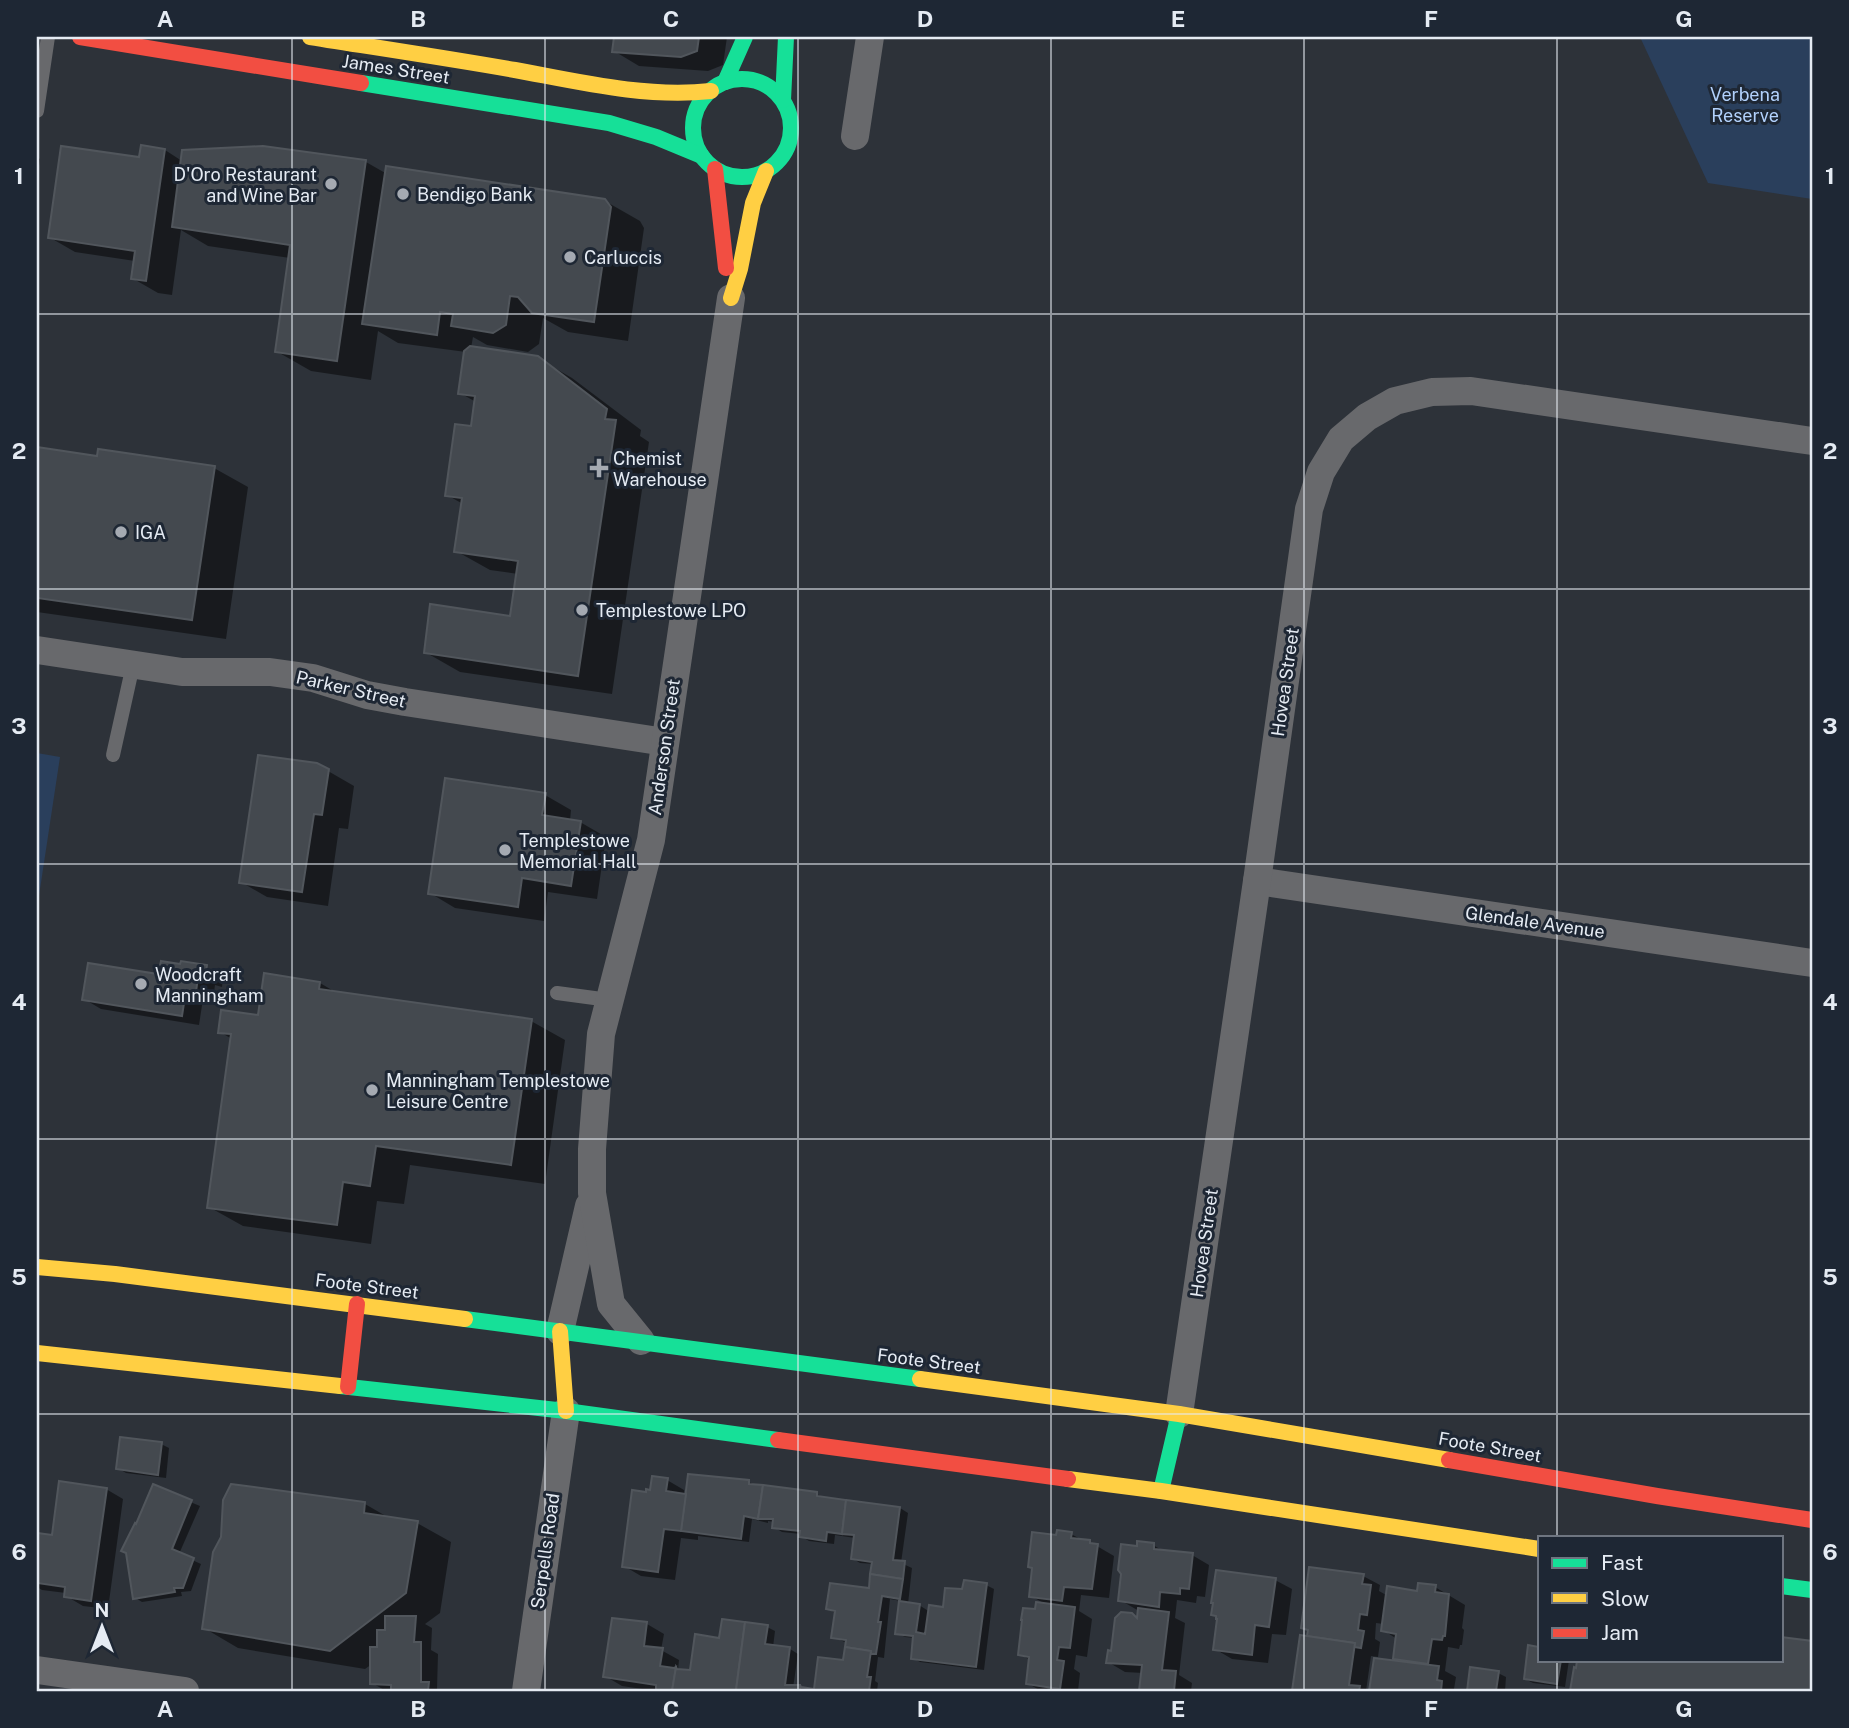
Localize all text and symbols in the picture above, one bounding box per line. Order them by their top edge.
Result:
text: A [157,5,174,32]
text: B [410,5,426,32]
text: C [663,5,679,32]
text: D [917,5,933,32]
text: E [1171,5,1185,32]
text: F [1424,5,1438,32]
text: G [1675,5,1693,32]
street label: James Street [341,50,451,88]
park label: Verbena Reserve [1710,84,1780,126]
text: 1 [14,162,24,189]
text: 1 [1825,162,1835,189]
place label: D'Oro Restaurant and Wine Bar [174,164,317,206]
marker: D'Oro Restaurant and Wine Bar [323,176,339,192]
place label: Bendigo Bank [417,184,533,205]
marker: Bendigo Bank [395,186,411,202]
place label: Carluccis [584,247,662,268]
marker: Carluccis [562,249,578,265]
text: 2 [12,437,26,464]
text: 2 [1823,437,1837,464]
place label: Chemist Warehouse [613,448,707,490]
marker: Chemist Warehouse [591,460,607,476]
place label: IGA [135,522,166,543]
marker: IGA [113,524,129,540]
place label: Templestowe LPO [596,600,746,621]
marker: Templestowe LPO [574,602,590,618]
street label: Hovea Street [1267,626,1303,738]
street label: Parker Street [294,666,408,712]
street label: Anderson Street [644,677,684,817]
text: 3 [11,712,27,739]
text: 3 [1822,712,1838,739]
place label: Templestowe Memorial Hall [519,830,636,872]
marker: Templestowe Memorial Hall [497,842,513,858]
street label: Glendale Avenue [1464,902,1606,942]
place label: Woodcraft Manningham [155,964,264,1006]
marker: Woodcraft Manningham [133,976,149,992]
text: 4 [11,988,27,1015]
text: 4 [1822,988,1838,1015]
place label: Manningham Templestowe Leisure Centre [386,1070,610,1112]
marker: Manningham Templestowe Leisure Centre [364,1082,380,1098]
street label: Hovea Street [1186,1187,1222,1299]
text: 5 [11,1263,27,1290]
text: 5 [1822,1263,1838,1290]
street label: Foote Street [314,1269,420,1303]
street label: Foote Street [876,1344,982,1378]
street label: Foote Street [1437,1428,1543,1466]
street label: Serpells Road [526,1492,564,1610]
legend [1538,1536,1783,1662]
text: 6 [11,1538,27,1565]
text: 6 [1822,1538,1838,1565]
text: Fast [1601,1550,1643,1575]
text: Slow [1601,1586,1649,1611]
north arrow [66,1592,136,1662]
text: N [95,1599,109,1621]
text: Jam [1601,1620,1639,1645]
text: A [157,1695,174,1722]
text: B [410,1695,426,1722]
text: C [663,1695,679,1722]
text: D [917,1695,933,1722]
text: E [1171,1695,1185,1722]
text: F [1424,1695,1438,1722]
text: G [1675,1695,1693,1722]

